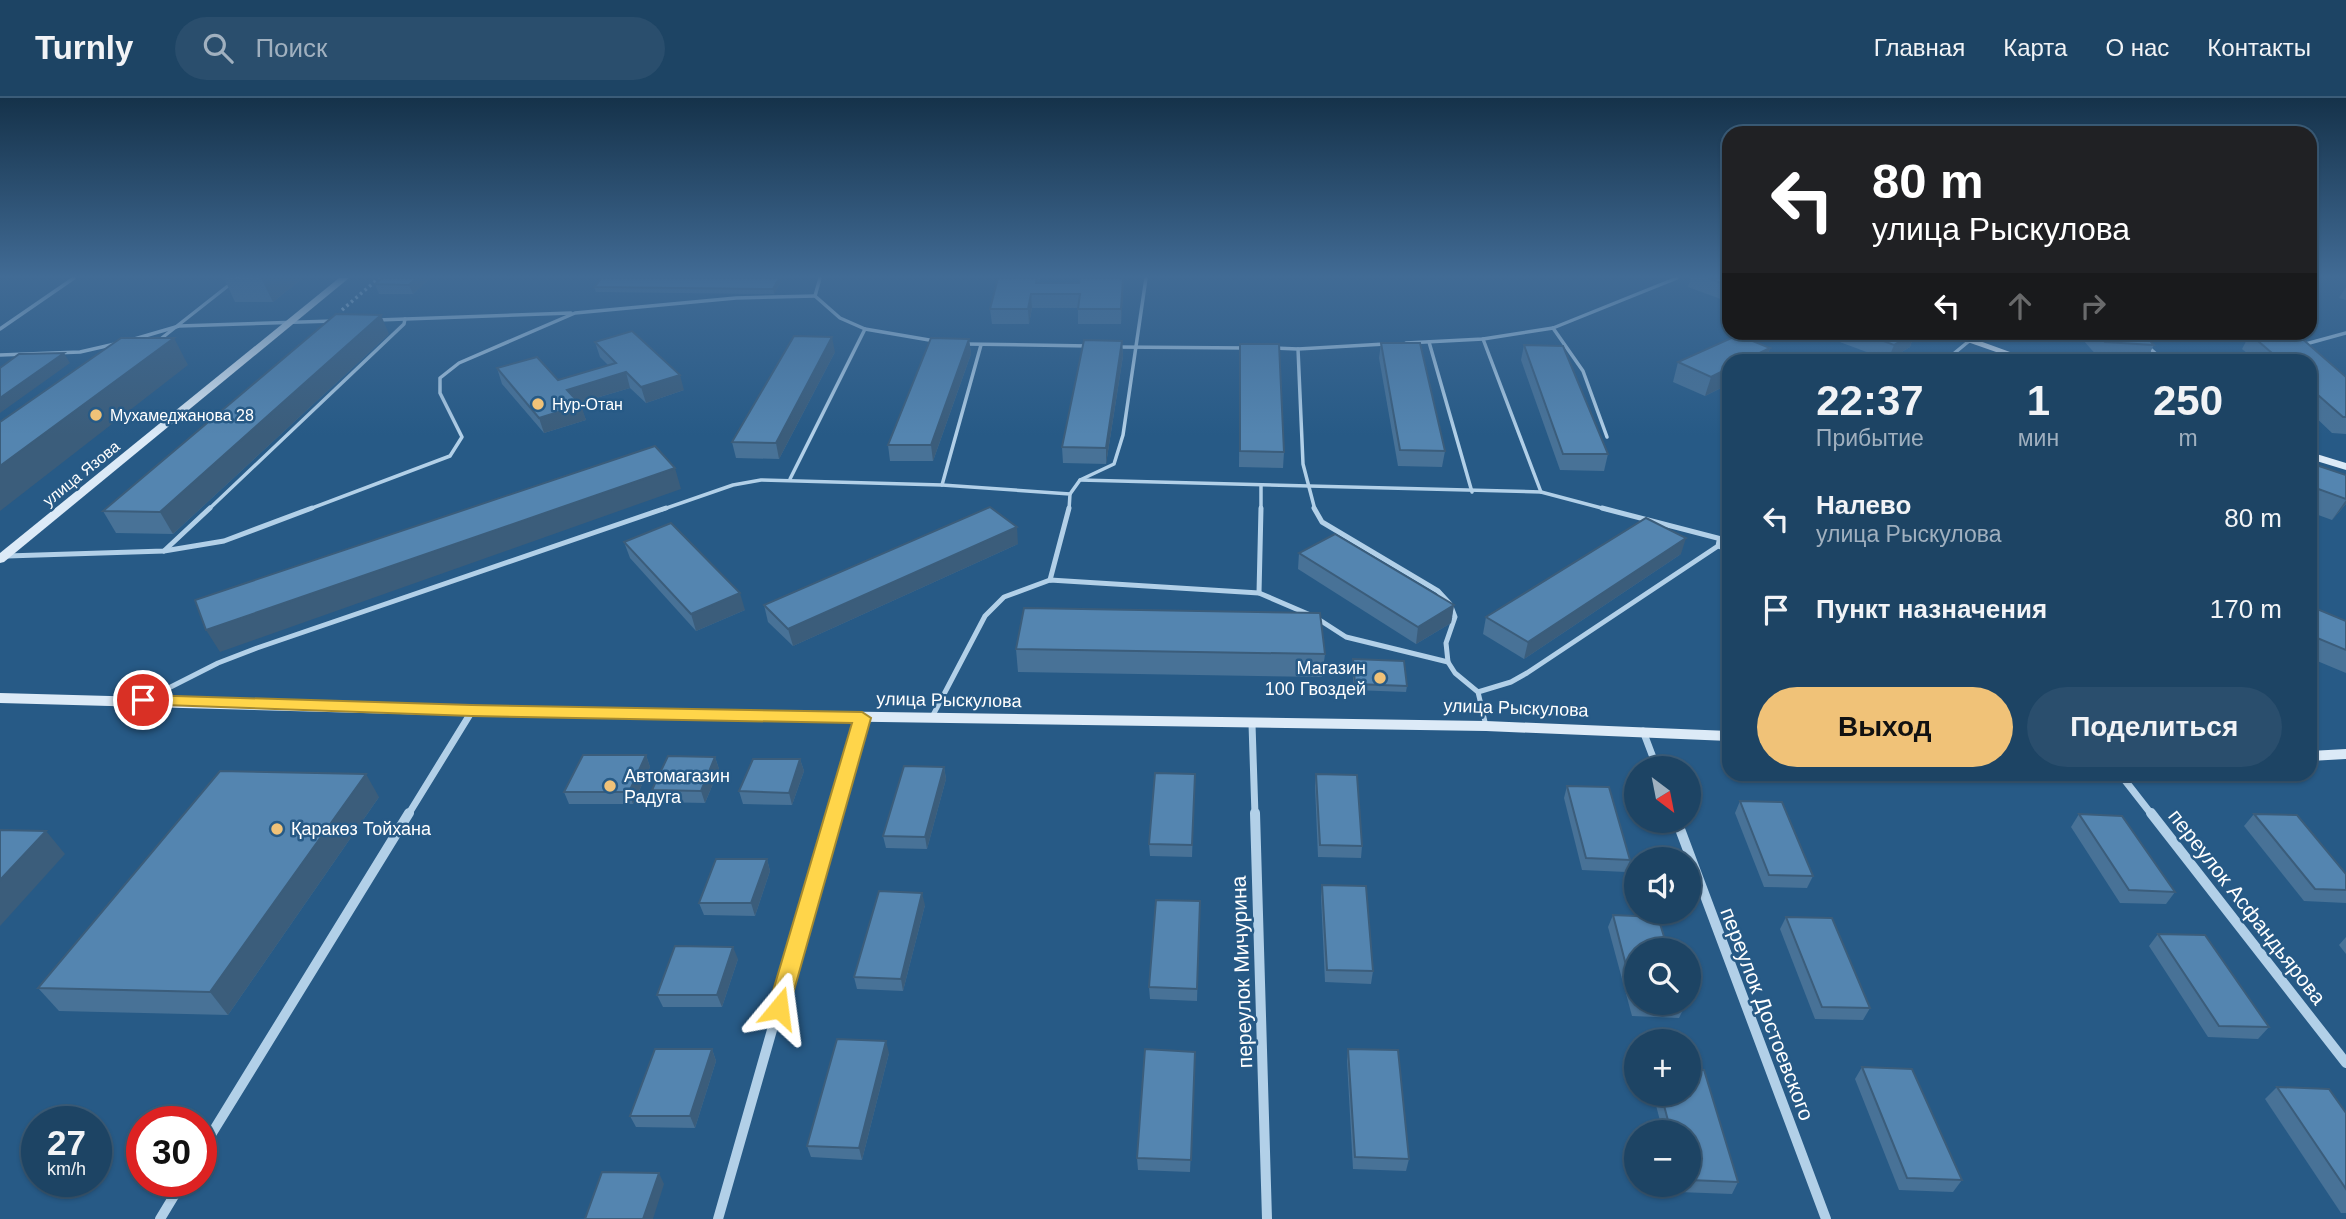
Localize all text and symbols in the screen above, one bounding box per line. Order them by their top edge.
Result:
search box [175,17,665,80]
text: Turnly [35,29,133,66]
icon: search [199,29,237,67]
text: Поиск [255,33,327,63]
text: Главная [1874,34,1965,61]
text: Карта [2003,34,2067,61]
text: О нас [2105,34,2169,61]
text: Контакты [2207,34,2311,61]
icon: left [1757,154,1848,245]
text: 80 m [1872,154,1984,208]
text: улица Рыскулова [1872,211,2130,247]
icon: left [1928,287,1966,325]
icon: ahead [2001,287,2039,325]
icon: right [2074,287,2112,325]
text: 22:37 [1816,377,1924,424]
text: 1 [2027,377,2050,424]
text: 250 [2153,377,2223,424]
marker: Нур-Отан [530,396,546,412]
place label: Нур-Отан [552,396,623,413]
marker: Мухамеджанова 28 [88,407,104,423]
place label: Мухамеджанова 28 [110,407,254,424]
text: Прибытие [1816,425,1924,451]
text: мин [2018,425,2059,451]
text: m [2178,425,2198,451]
street label: улица Язова [40,437,123,509]
text: Налево [1816,490,1911,520]
icon: left [1757,500,1795,538]
text: 80 m [2224,503,2282,533]
text: улица Рыскулова [1816,521,2002,547]
icon: arrive [1757,591,1795,629]
text: Пункт назначения [1816,594,2047,624]
text: 170 m [2210,594,2282,624]
place label: Магазин 100 Гвоздей [1265,658,1366,699]
pin [113,670,173,730]
marker: Магазин 100 Гвоздей [1372,670,1388,686]
icon: arrive [124,681,162,719]
button: Выход [1757,687,2013,767]
button: Поделиться [2027,687,2282,767]
street label: улица Рыскулова [876,689,1023,711]
street label: улица Рыскулова [1443,695,1590,721]
north arrow [1624,756,1701,833]
map controls [1624,756,1701,1197]
place label: Автомагазин Радуга [624,766,730,807]
marker: Автомагазин Радуга [602,778,618,794]
street label: переулок Асфандьярова [2164,805,2331,1009]
place label: Қаракөз Тойхана [291,819,432,839]
marker: Қаракөз Тойхана [269,821,285,837]
button: sound [1624,847,1701,924]
street label: переулок Мичурина [1227,875,1256,1069]
street label: переулок Достоевского [1716,904,1819,1124]
button: search [1624,938,1701,1015]
position arrow [742,971,816,1045]
button: + [1624,1029,1701,1106]
speed limit sign: 30 [126,1106,217,1197]
button: − [1624,1120,1701,1197]
text: 27 [47,1123,86,1162]
text: km/h [47,1159,86,1179]

